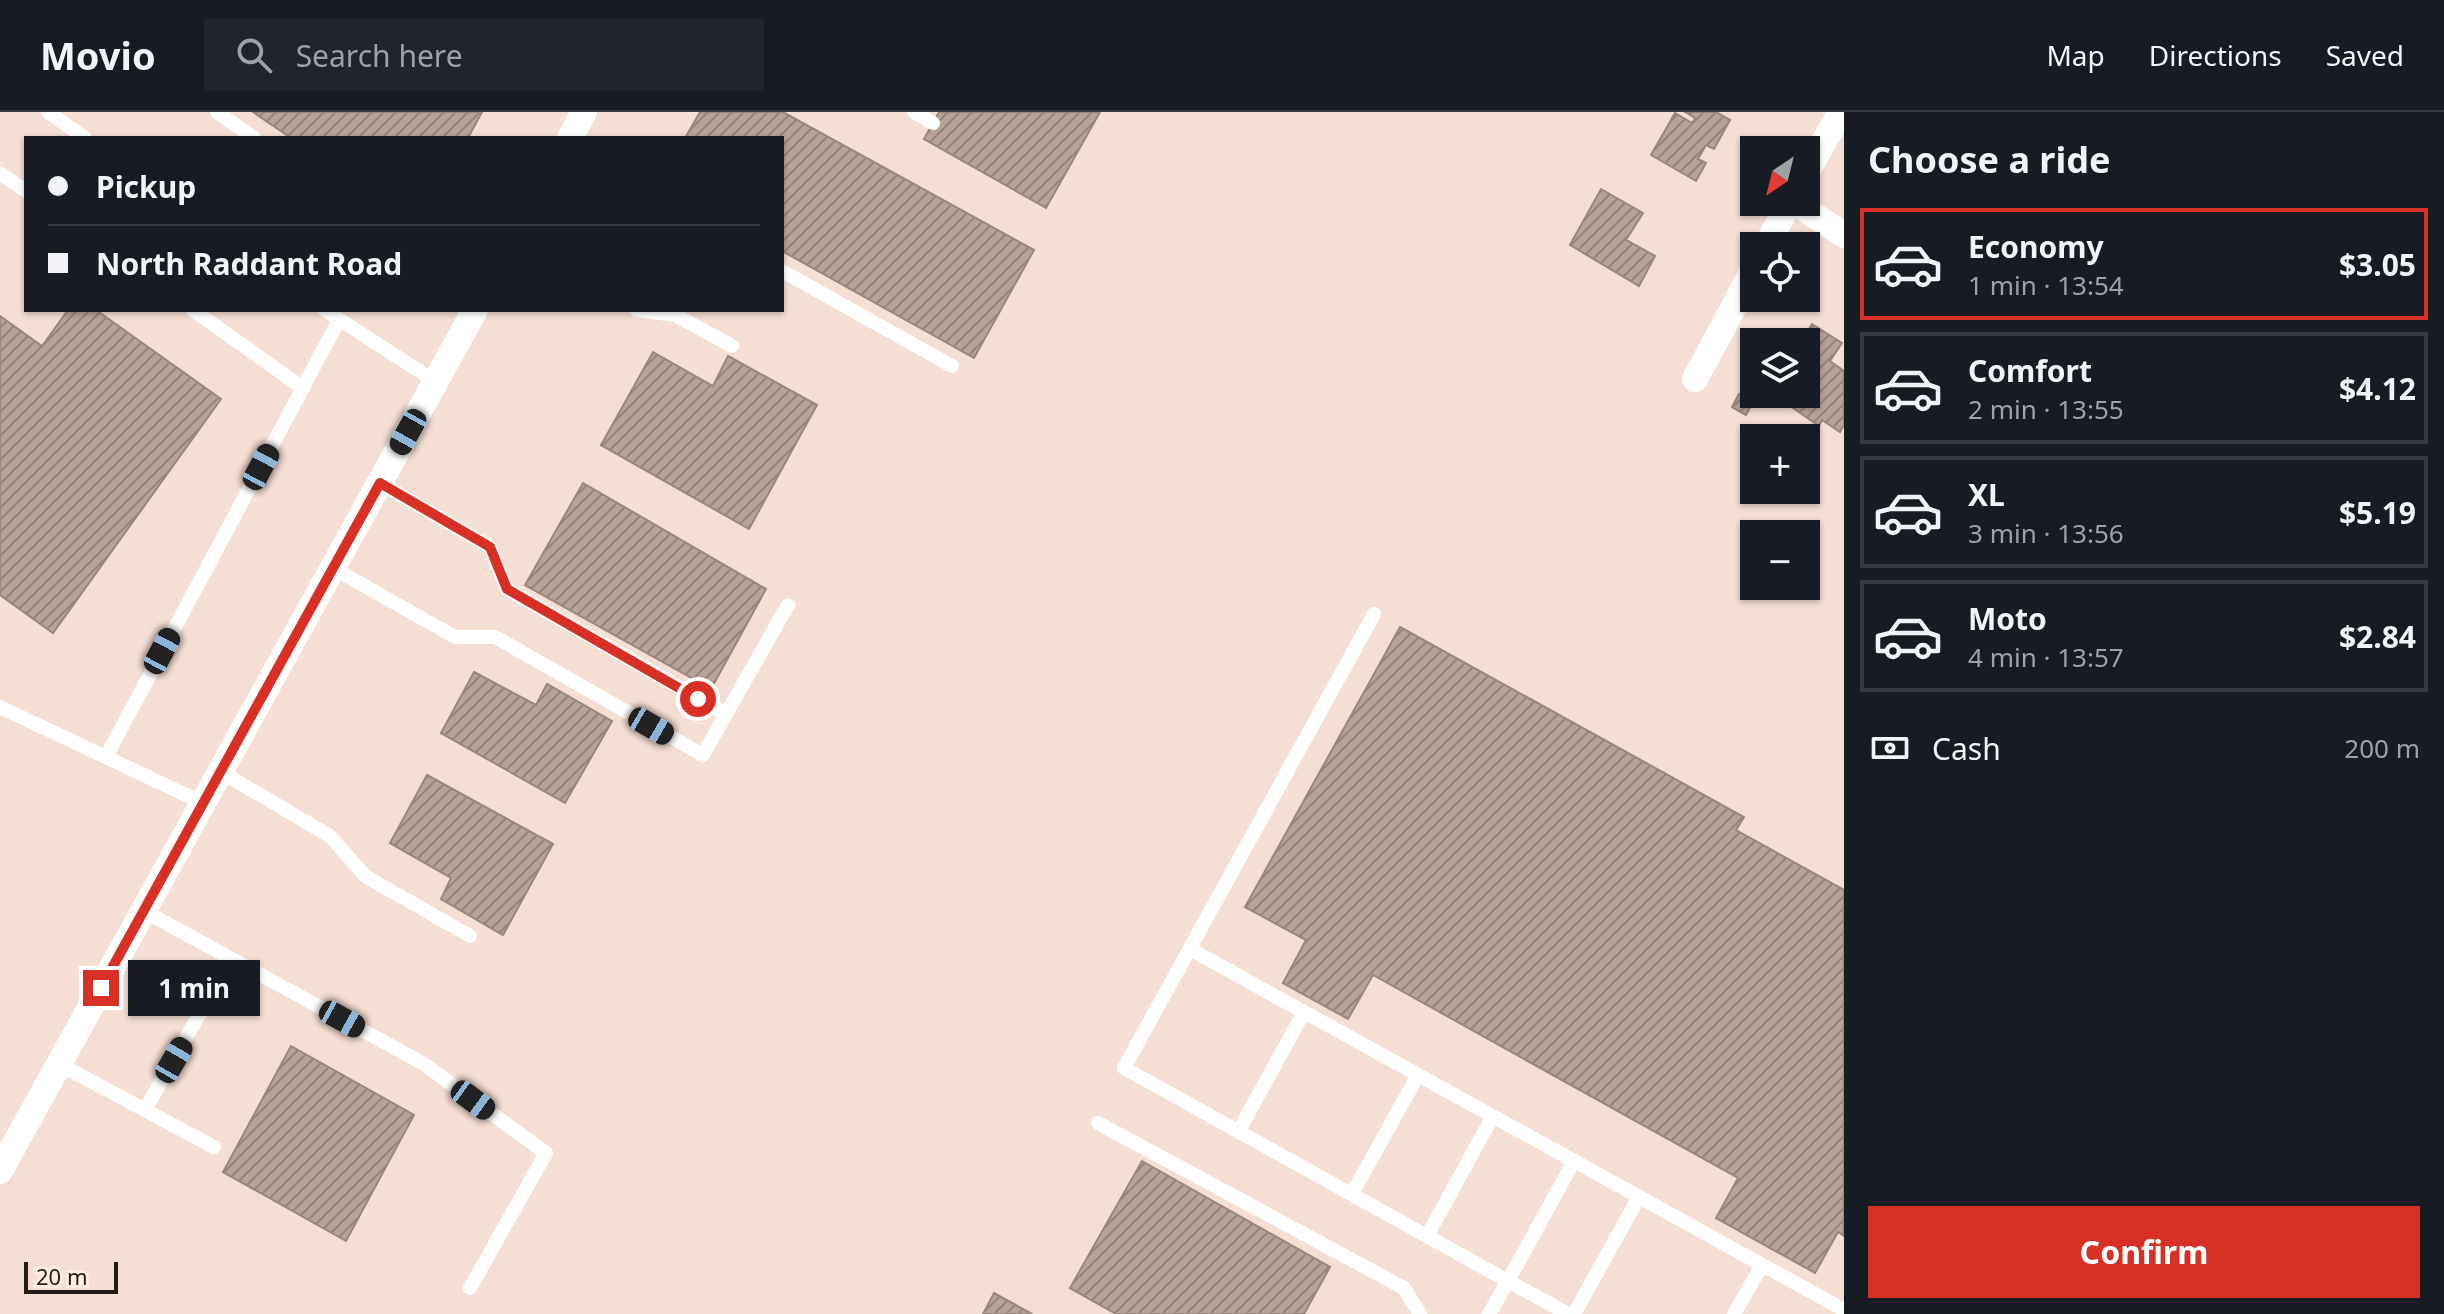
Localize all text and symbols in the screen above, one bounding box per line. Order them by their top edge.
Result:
search box [204,19,764,91]
text: Movio [40,29,156,81]
icon: search [232,33,276,77]
text: Search here [296,35,463,76]
text: Map [2046,36,2105,74]
text: Directions [2149,36,2282,74]
text: Saved [2326,36,2404,74]
text: Choose a ride [1868,135,2110,184]
north arrow [1740,136,1820,216]
map controls [1740,136,1820,600]
text: Pickup [96,166,196,207]
text: Economy [1968,226,2104,267]
icon: car [1872,228,1944,300]
button: locate [1740,232,1820,312]
text: North Raddant Road [96,243,402,284]
text: $3.05 [2339,244,2416,285]
text: 1 min · 13:54 [1968,267,2124,303]
button: layers [1740,328,1820,408]
text: Comfort [1968,350,2092,391]
icon: car [1872,352,1944,424]
text: $4.12 [2339,368,2416,409]
text: 2 min · 13:55 [1968,391,2124,427]
car [386,405,430,459]
button: + [1740,424,1820,504]
car [239,440,283,494]
text: XL [1968,474,2005,515]
icon: car [1872,476,1944,548]
text: $5.19 [2339,492,2416,533]
text: 3 min · 13:56 [1968,515,2124,551]
button: − [1740,520,1820,600]
text: Moto [1968,598,2047,639]
icon: car [1872,600,1944,672]
text: $2.84 [2339,616,2416,657]
car [140,624,184,678]
text: 4 min · 13:57 [1968,639,2124,675]
route start [680,681,716,717]
car [624,704,678,748]
icon: cash [1868,726,1912,770]
text: Cash [1932,728,2001,769]
text: 200 m [2344,730,2420,766]
callout: 1 min [129,960,261,1016]
route end [83,970,119,1006]
text: 1 min [158,970,230,1006]
car [315,997,369,1041]
car [152,1033,196,1087]
car [447,1076,499,1124]
button: Confirm [1868,1206,2420,1298]
scale bar [24,1258,118,1294]
text: 20 m [36,1261,87,1291]

